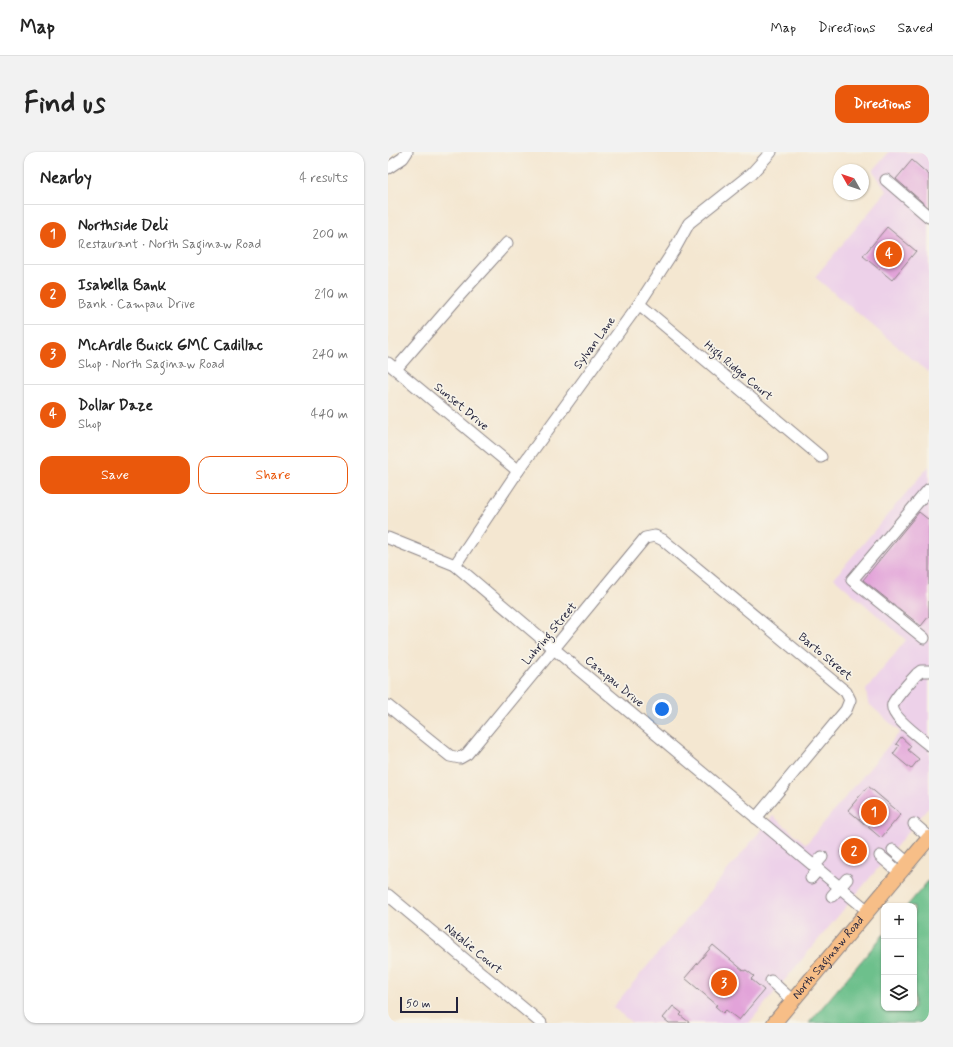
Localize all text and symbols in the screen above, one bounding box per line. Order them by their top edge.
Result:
text: Map [20,15,55,40]
text: Map [770,19,796,37]
text: Directions [818,19,876,37]
text: Saved [898,19,933,37]
button: Directions [835,85,929,123]
text: Find us [24,86,105,123]
north arrow [833,164,869,200]
text: Nearby [40,167,92,189]
text: 4 results [299,170,348,187]
text: Northside Deli [78,216,168,236]
text: 1 [50,226,56,243]
text: 200 m [313,226,348,243]
text: Restaurant · North Saginaw Road [78,236,261,253]
pin: 4 [876,239,902,269]
text: Isabella Bank [78,276,166,296]
text: 2 [50,286,56,303]
text: 210 m [314,286,348,303]
text: Bank · Campau Drive [78,296,195,313]
street label: Sylvan Lane [570,313,620,373]
text: McArdle Buick GMC Cadillac [78,336,263,356]
street label: High Ridge Court [700,338,776,405]
text: 3 [50,346,56,363]
text: 240 m [312,346,348,363]
text: Shop · North Saginaw Road [78,356,225,373]
street label: Sunset Drive [430,379,492,435]
text: Dollar Daze [78,396,153,416]
text: 4 [49,406,57,423]
text: 440 m [311,406,348,423]
text: Shop [78,416,102,433]
button: Save [40,456,190,494]
button: Share [198,456,348,494]
street label: Luhring Street [519,599,582,669]
street label: Barto Street [794,630,856,684]
street label: Campau Drive [581,653,647,711]
your location [652,699,672,719]
pin: 1 [861,797,887,827]
pin: 2 [841,836,867,866]
map controls [881,903,917,1011]
button: + [881,903,917,939]
street label: North Saginaw Road [789,913,868,1003]
street label: Natalie Court [441,920,506,978]
button: − [881,939,917,975]
pin: 3 [711,968,737,998]
button: layers [881,975,917,1011]
scale bar [400,995,458,1014]
text: 50 m [406,997,431,1011]

